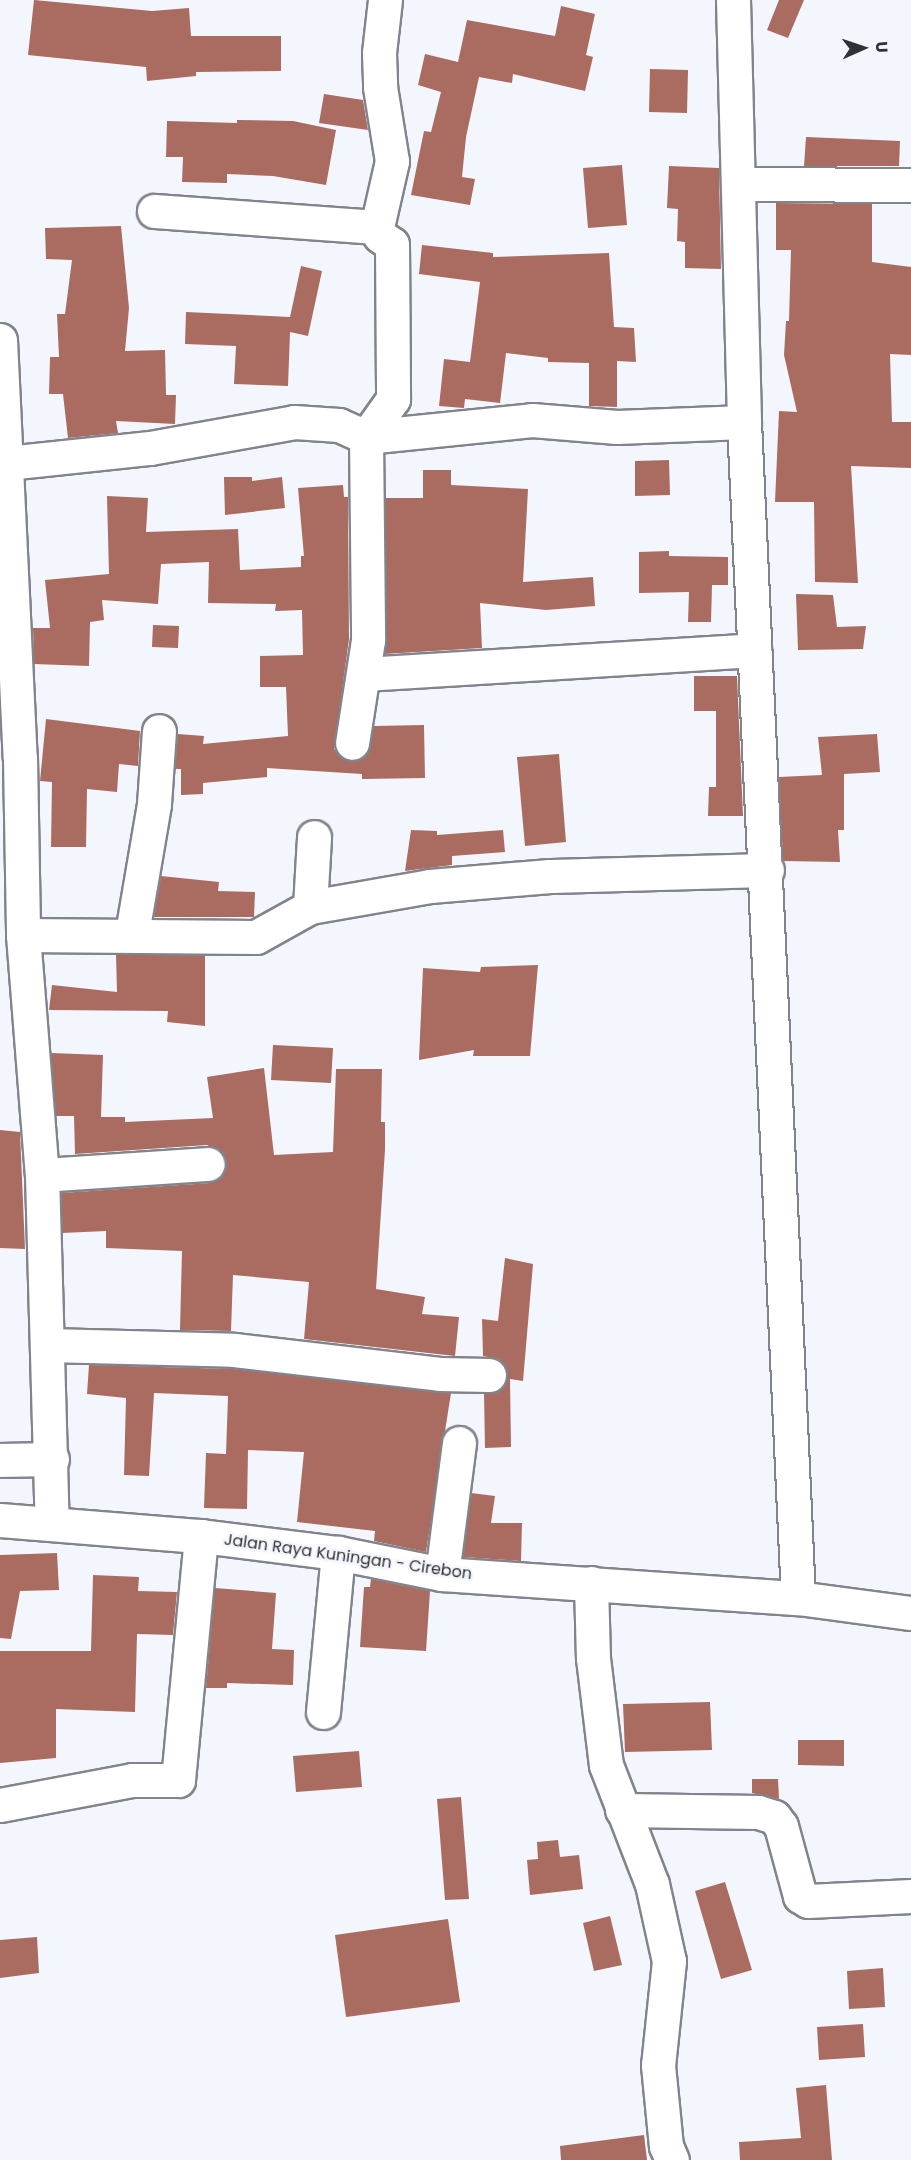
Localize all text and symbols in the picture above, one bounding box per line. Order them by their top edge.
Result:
north arrow [833,18,893,78]
text: U [870,41,893,53]
street label: Jalan Raya Kuningan - Cirebon [223,1530,473,1584]

